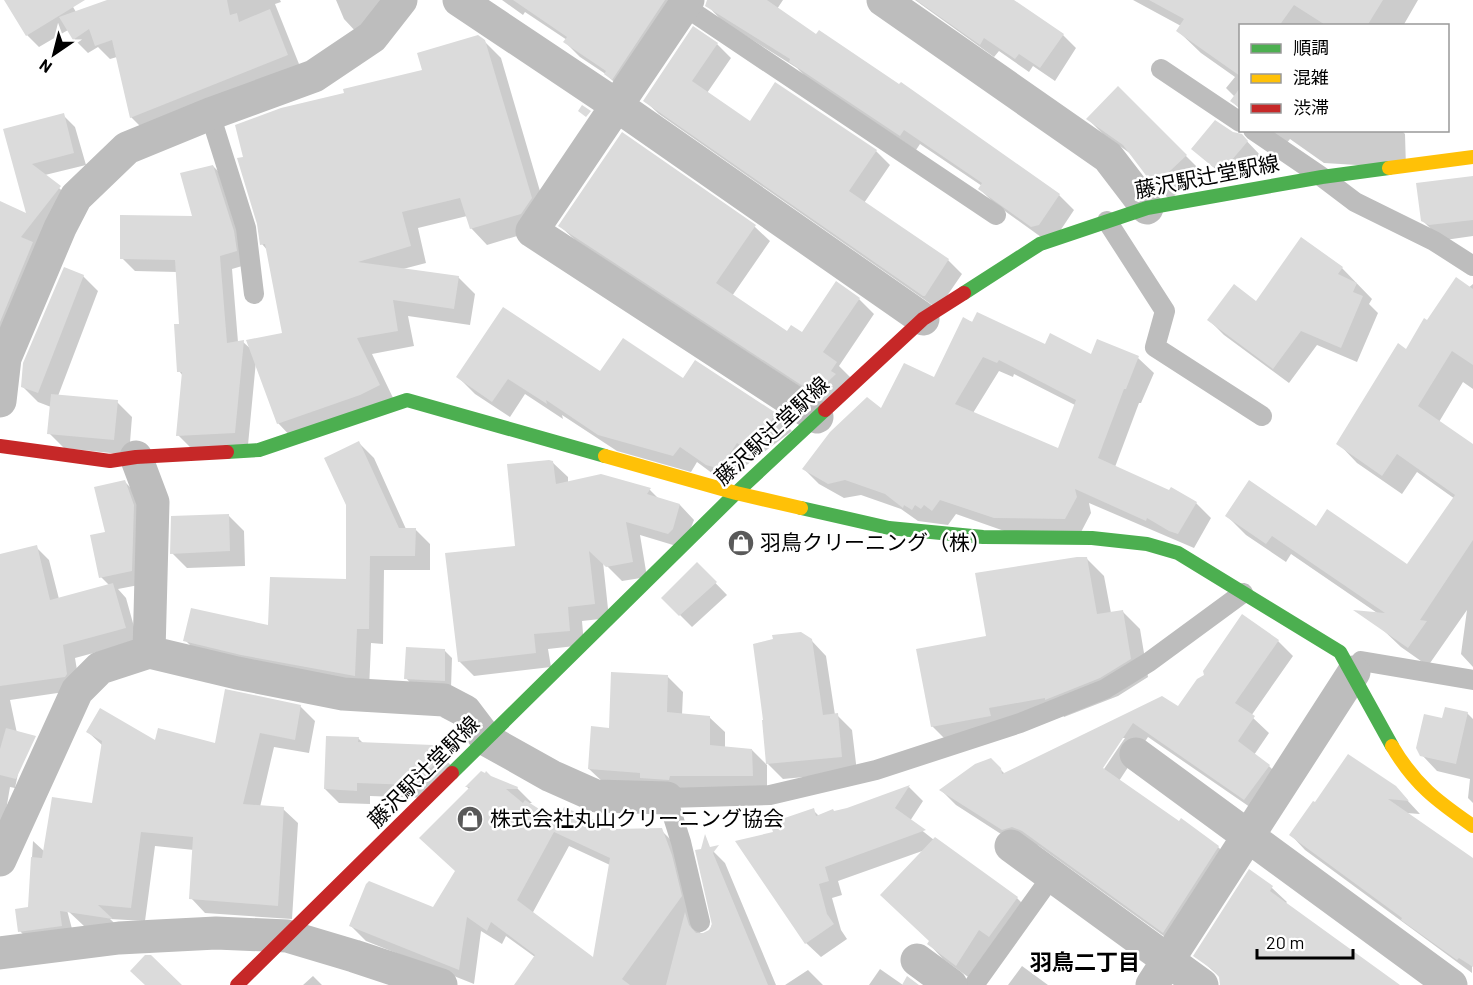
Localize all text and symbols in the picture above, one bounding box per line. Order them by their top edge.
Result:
north arrow [24,24,84,84]
legend [1239,24,1449,132]
text: 順調 [1293,36,1329,58]
text: N [35,56,55,78]
text: 混雑 [1293,66,1329,88]
text: 渋滞 [1293,96,1329,118]
street label: 藤沢駅辻堂駅線 [1132,149,1281,202]
street label: 藤沢駅辻堂駅線 [709,371,833,489]
shop icon: 羽鳥クリーニング（株） [726,528,756,558]
place label: 羽鳥クリーニング（株） [760,529,991,554]
street label: 藤沢駅辻堂駅線 [362,710,484,832]
shop icon: 株式会社丸山クリーニング協会 [455,804,485,834]
place label: 株式会社丸山クリーニング協会 [490,805,784,830]
scale bar [1257,922,1353,960]
text: 20 m [1266,931,1304,953]
district label: 羽鳥二丁目 [1030,948,1140,974]

